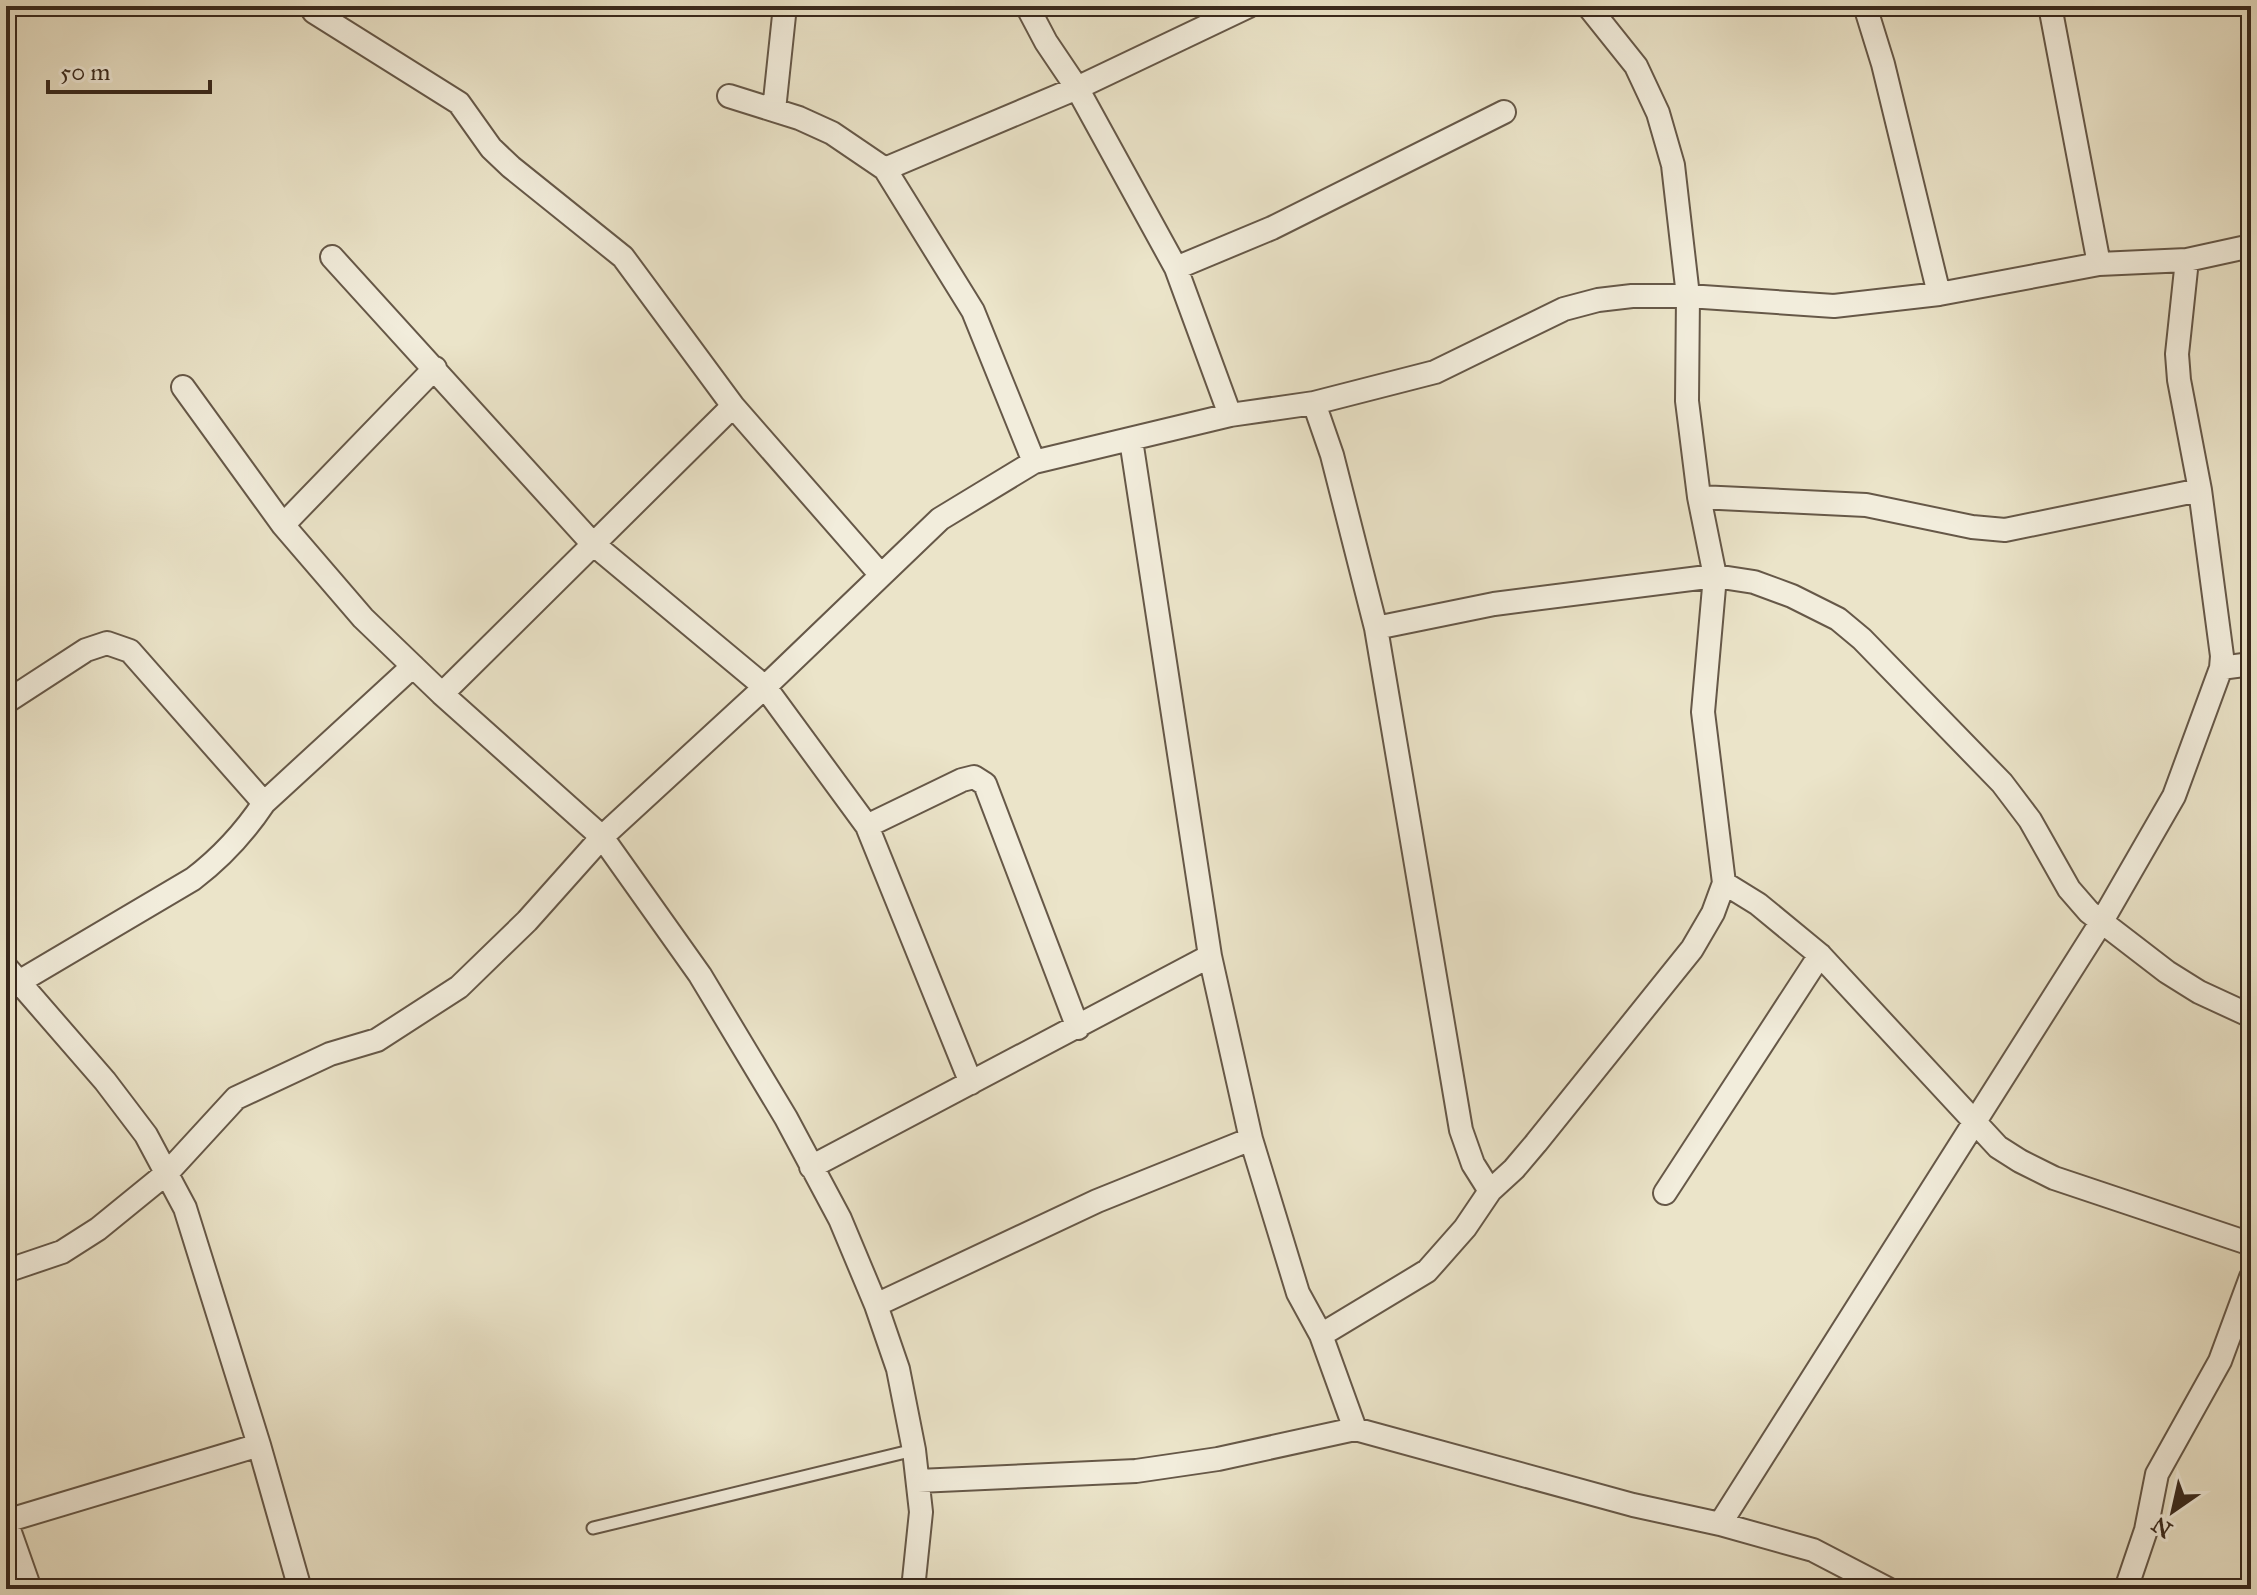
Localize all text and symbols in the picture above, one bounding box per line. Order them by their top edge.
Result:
scale bar [48,44,210,94]
text: 50 m [60,57,110,87]
north arrow [2133,1471,2213,1551]
text: N [2147,1511,2177,1544]

